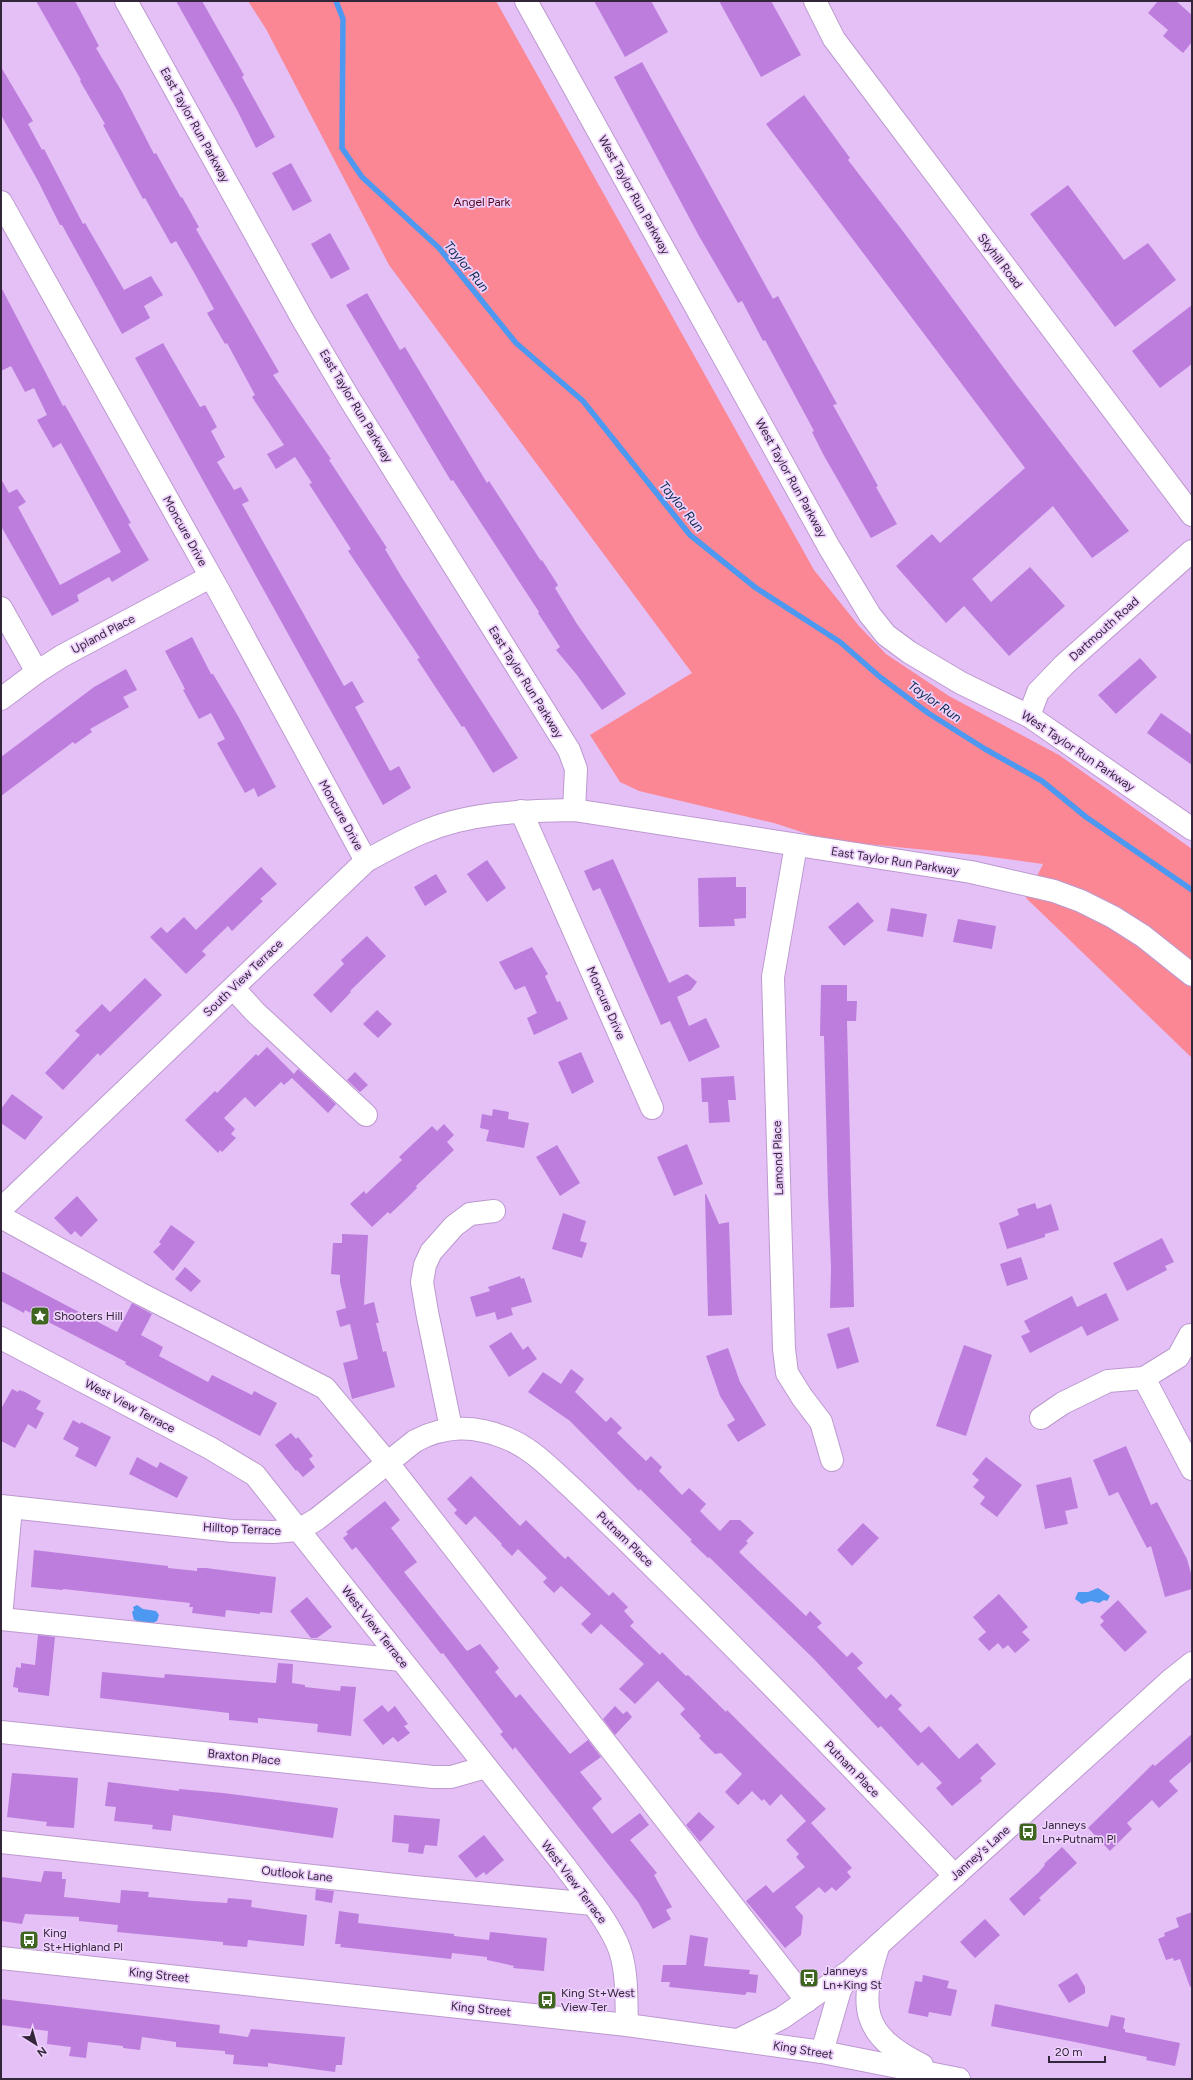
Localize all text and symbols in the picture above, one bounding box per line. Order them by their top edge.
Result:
street label: East Taylor Run Parkway [157,65,233,186]
street label: West Taylor Run Parkway [595,133,673,258]
park label: Angel Park [454,195,511,209]
street label: Skyhill Road [975,231,1025,291]
water label: Taylor Run [441,238,492,295]
street label: East Taylor Run Parkway [317,347,396,466]
street label: West Taylor Run Parkway [752,416,830,541]
water label: Taylor Run [656,478,707,535]
street label: Moncure Drive [160,493,210,569]
street label: Dartmouth Road [1066,594,1142,664]
street label: Upland Place [69,611,137,657]
street label: East Taylor Run Parkway [486,623,567,741]
water label: Taylor Run [905,678,964,725]
street label: West Taylor Run Parkway [1019,708,1138,795]
street label: Moncure Drive [316,777,366,853]
street label: East Taylor Run Parkway [830,844,961,878]
street label: South View Terrace [200,936,286,1019]
street label: Moncure Drive [584,964,629,1042]
street label: Lamond Place [770,1120,786,1196]
place icon: Shooters Hill [29,1305,51,1327]
place label: Shooters Hill [54,1309,123,1323]
street label: West View Terrace [82,1376,178,1436]
street label: Putnam Place [594,1509,656,1570]
street label: Hilltop Terrace [203,1520,282,1538]
street label: West View Terrace [339,1583,412,1671]
street label: Putnam Place [822,1738,883,1800]
street label: Braxton Place [207,1746,282,1768]
place label: Janneys Ln+Putnam Pl [1042,1818,1116,1846]
bus stop icon: Janneys Ln+Putnam Pl [1017,1821,1039,1843]
street label: Janney's Lane [947,1822,1013,1883]
street label: West View Terrace [538,1838,610,1927]
street label: Outlook Lane [261,1863,334,1885]
place label: King St+Highland Pl [43,1926,123,1954]
bus stop icon: King St+Highland Pl [18,1929,40,1951]
place label: Janneys Ln+King St [823,1964,883,1992]
street label: King Street [128,1965,190,1985]
bus stop icon: Janneys Ln+King St [798,1967,820,1989]
place label: King St+West View Ter [561,1986,635,2014]
bus stop icon: King St+West View Ter [536,1989,558,2011]
street label: King Street [450,1999,512,2019]
north arrow [16,2024,56,2064]
street label: King Street [772,2038,834,2062]
scale bar [1049,2038,1105,2064]
text: N [34,2044,49,2059]
text: 20 m [1055,2045,1083,2059]

